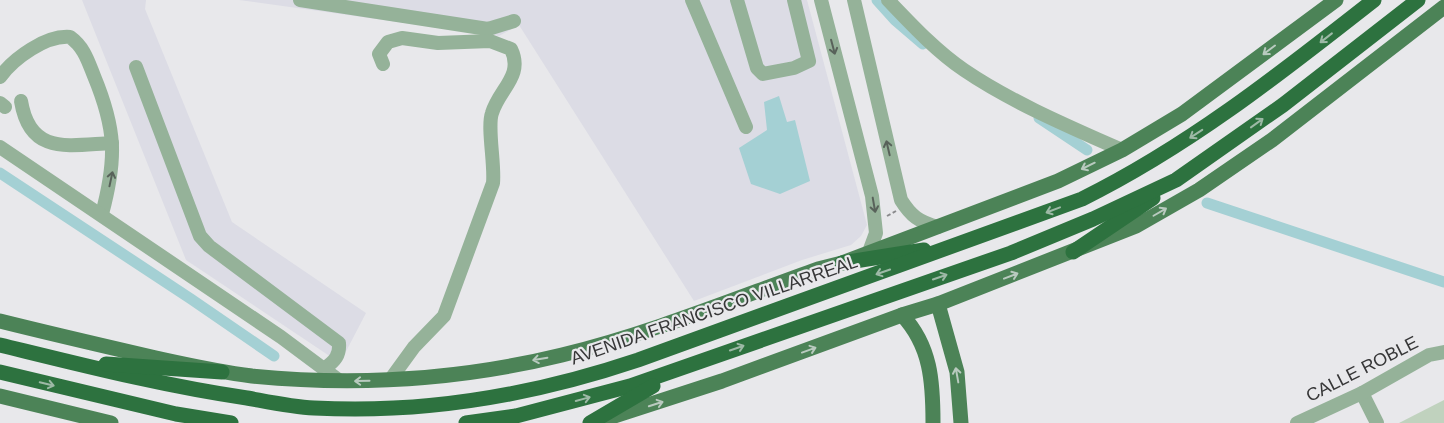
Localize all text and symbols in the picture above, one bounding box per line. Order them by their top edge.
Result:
one-way arrow [1320,32,1333,43]
one-way arrow [829,39,838,55]
one-way arrow [1262,45,1276,55]
one-way arrow [1250,118,1264,128]
one-way arrow [1189,130,1203,140]
one-way arrow [883,141,893,157]
one-way arrow [1081,161,1096,171]
one-way arrow [107,171,116,187]
one-way arrow [869,196,879,212]
one-way arrow [1045,207,1060,216]
one-way arrow [1153,207,1168,217]
street label: AVENIDA FRANCISCO VILLARREAL [568,251,860,369]
one-way arrow [876,268,892,277]
one-way arrow [1003,270,1018,280]
one-way arrow [931,272,947,281]
street label: CALLE ROBLE [1303,332,1421,406]
one-way arrow [728,343,744,352]
one-way arrow [801,345,816,354]
one-way arrow [532,355,548,365]
one-way arrow [952,367,962,383]
one-way arrow [354,376,370,386]
one-way arrow [39,380,55,389]
one-way arrow [574,394,590,404]
one-way arrow [648,398,664,408]

